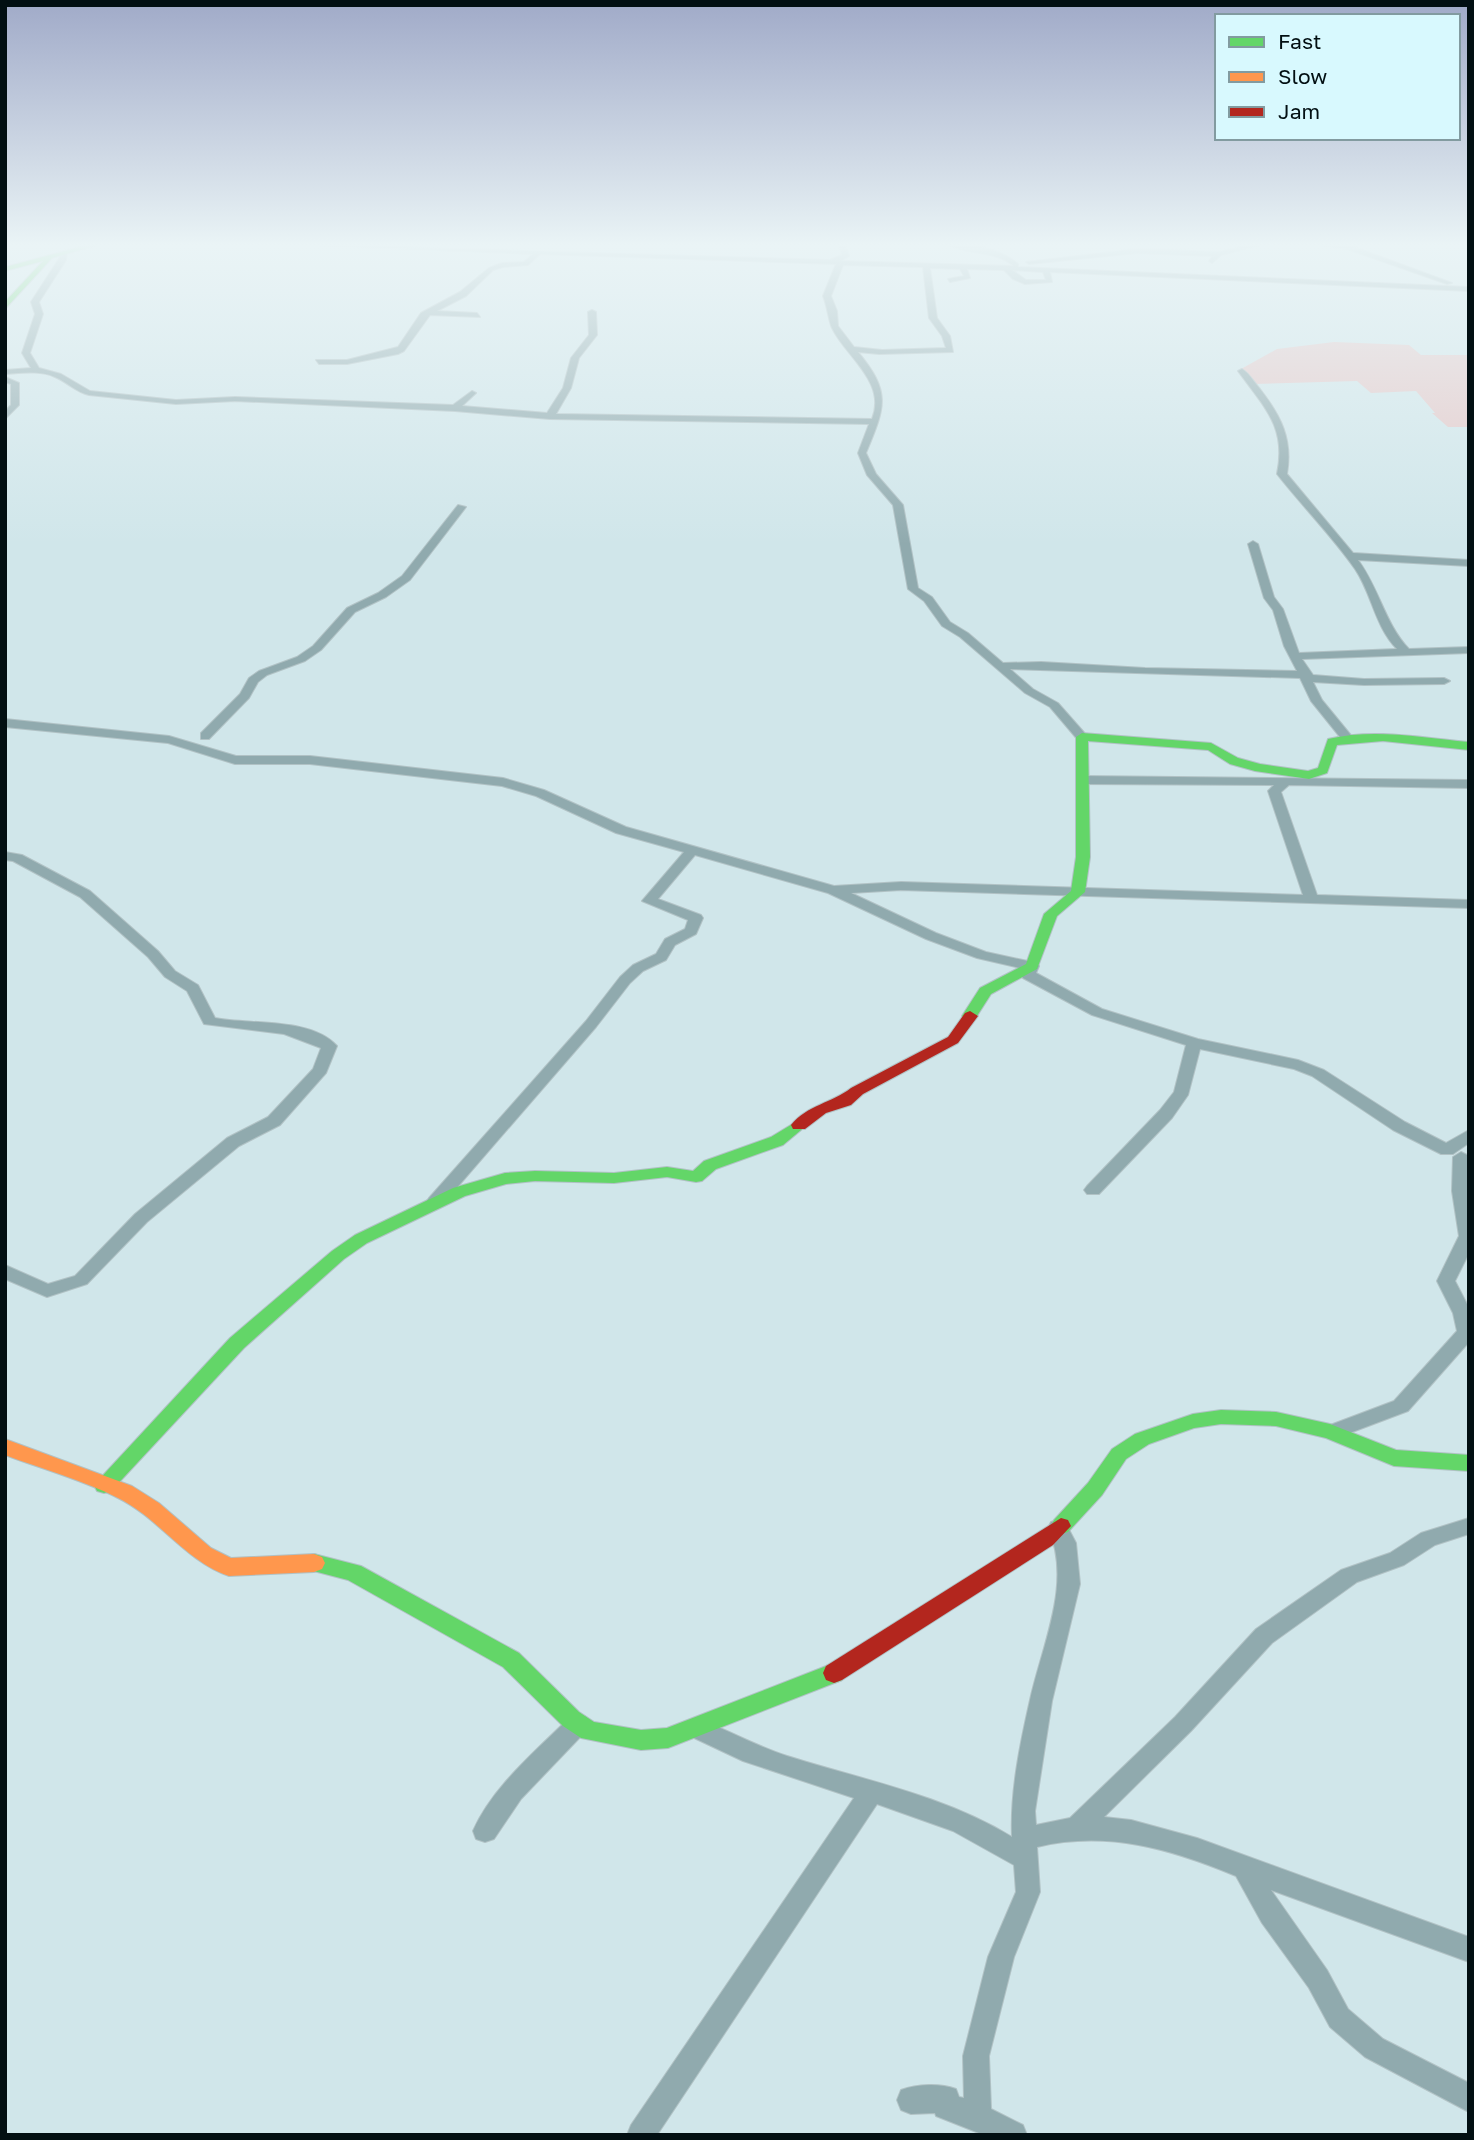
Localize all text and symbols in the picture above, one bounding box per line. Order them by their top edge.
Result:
legend [1215,14,1460,140]
text: Fast [1278,28,1321,54]
text: Slow [1278,63,1327,89]
text: Jam [1278,98,1320,124]

